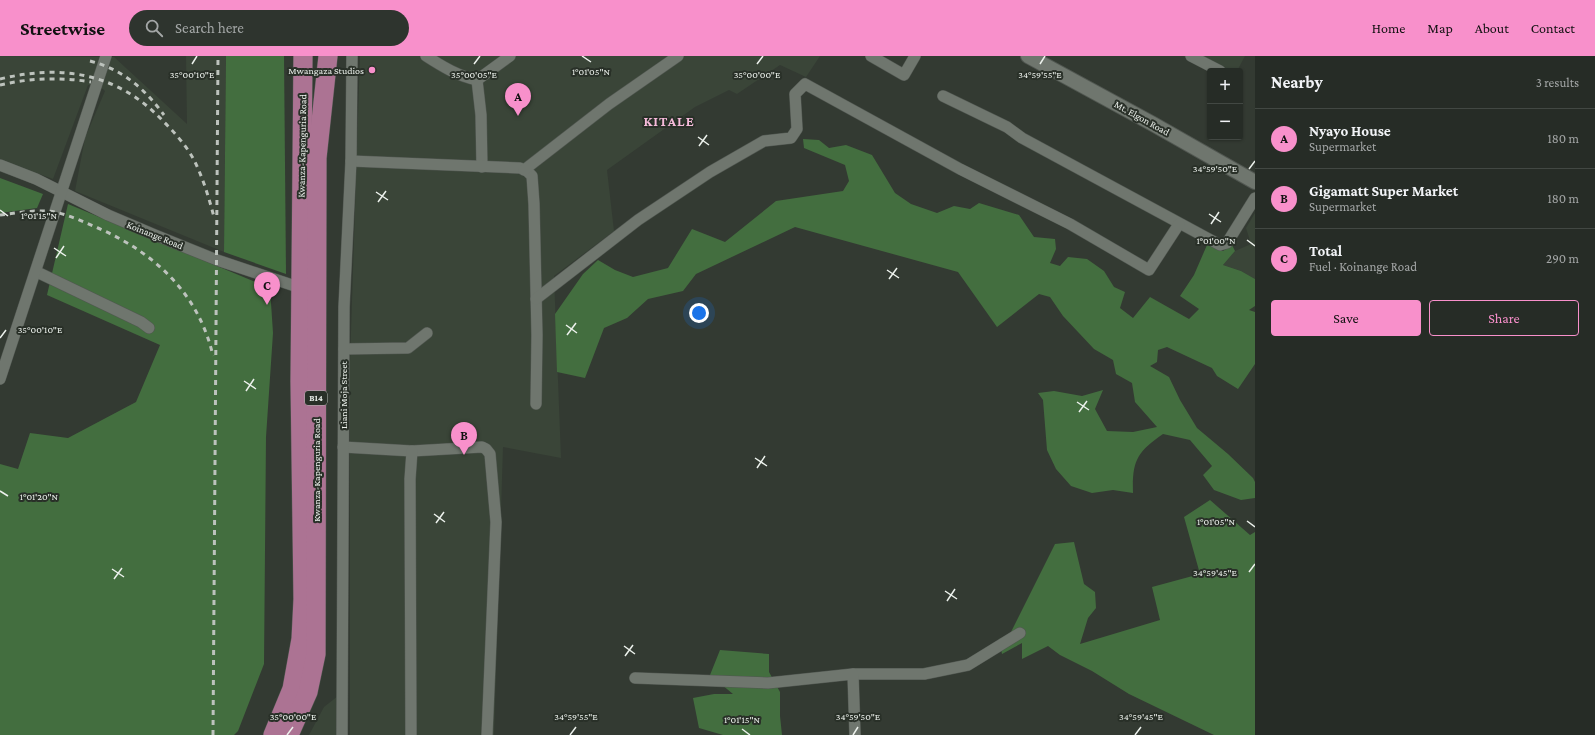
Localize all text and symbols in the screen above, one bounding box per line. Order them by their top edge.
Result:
search box [129,10,409,46]
icon: search [143,17,165,39]
text: Streetwise [20,18,105,39]
text: Search here [175,20,244,36]
text: Home [1372,20,1405,36]
text: Map [1427,20,1453,36]
text: About [1475,20,1509,36]
text: Contact [1531,20,1575,36]
place label: Mwangaza Studios [288,65,364,76]
marker: Mwangaza Studios [367,65,377,75]
text: 1°01'05"N [572,66,610,77]
map controls [1207,68,1243,140]
button: + [1207,68,1243,104]
text: 35°00'10"E [170,69,215,80]
text: 35°00'05"E [451,69,498,80]
text: 35°00'00"E [734,69,781,80]
text: 34°59'55"E [1018,69,1062,80]
text: Nearby [1271,73,1323,92]
text: 3 results [1536,75,1579,90]
pin: A [505,83,531,116]
street label: Kwanza-Kapenguria Road [296,93,308,198]
street label: Mt. Elgon Road [1113,98,1172,138]
button: − [1207,104,1243,140]
district label: KITALE [643,113,695,129]
text: Nyayo House [1309,123,1391,139]
text: A [1280,131,1288,146]
text: 180 m [1547,131,1579,146]
text: Supermarket [1309,139,1376,154]
text: 34°59'50"E [1193,163,1238,174]
text: Gigamatt Super Market [1309,183,1458,199]
text: B [1280,191,1288,206]
text: 180 m [1547,191,1579,206]
text: Supermarket [1309,199,1376,214]
text: 1°01'15"N [21,210,57,221]
street label: Koinange Road [125,219,186,252]
text: 1°01'00"N [1197,235,1236,246]
text: Total [1309,243,1342,259]
text: C [1280,251,1288,266]
text: 290 m [1546,251,1579,266]
text: Fuel · Koinange Road [1309,259,1417,274]
pin: C [254,272,280,305]
button: Save [1271,300,1421,336]
button: Share [1429,300,1579,336]
your location [689,303,709,323]
text: 35°00'10"E [18,324,63,335]
street label: Liani Moja Street [338,360,350,429]
road number: B14 [305,391,327,405]
street label: Kwanza-Kapenguria Road [311,418,322,522]
pin: B [451,422,477,455]
text: 1°01'20"N [20,491,59,502]
text: 1°01'05"N [1197,516,1235,527]
text: 34°59'45"E [1193,567,1237,578]
text: 35°00'00"E [270,711,317,722]
text: 34°59'55"E [554,711,598,722]
text: 34°59'50"E [836,711,881,722]
text: 34°59'45"E [1119,711,1163,722]
text: 1°01'15"N [724,714,760,725]

